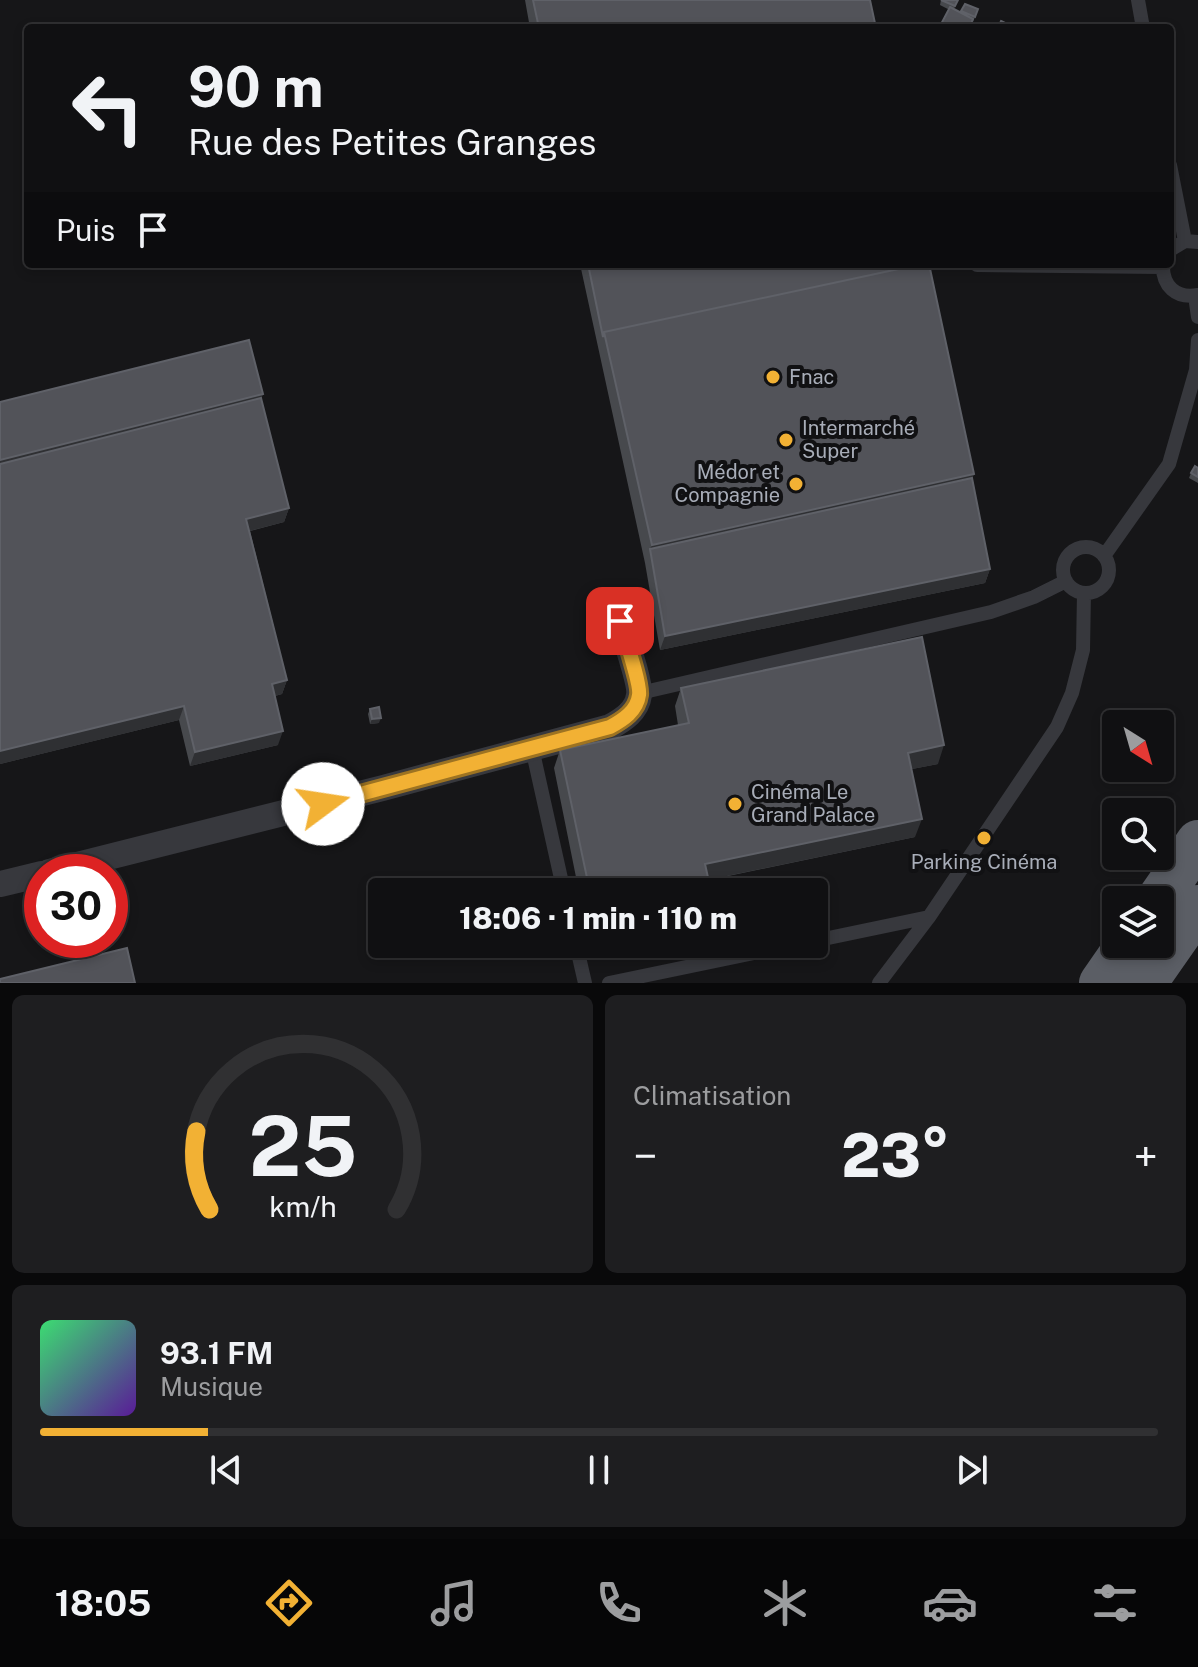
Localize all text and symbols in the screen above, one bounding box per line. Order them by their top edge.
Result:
text: 90 m [188,54,324,120]
icon: left [56,56,160,160]
text: Rue des Petites Granges [188,121,597,163]
icon: arrive [131,208,175,252]
text: Puis [56,212,115,248]
place label: Fnac [789,365,834,389]
marker: Fnac [764,368,782,386]
place label: Intermarché Super [802,416,915,463]
marker: Intermarché Super [777,431,795,449]
place label: Médor et Compagnie [675,460,780,507]
marker: Médor et Compagnie [787,475,805,493]
pin [586,587,654,655]
icon: arrive [598,599,642,643]
north arrow [1102,710,1174,782]
map controls [1102,710,1174,958]
position arrow [281,762,365,846]
place label: Cinéma Le Grand Palace [751,780,875,827]
marker: Cinéma Le Grand Palace [726,795,744,813]
button: search [1102,798,1174,870]
marker: Parking Cinéma [975,829,993,847]
place label: Parking Cinéma [911,850,1057,874]
speed limit sign: 30 [24,854,128,958]
button: layers [1102,886,1174,958]
text: 18:06 · 1 min · 110 m [459,900,737,936]
text: Climatisation [633,1080,791,1111]
text: 25 [248,1097,357,1195]
text: 23° [841,1120,950,1191]
text: − [633,1130,657,1182]
text: + [1134,1130,1158,1182]
text: km/h [269,1190,336,1223]
text: 93.1 FM [160,1335,273,1371]
text: Musique [160,1371,263,1402]
icon: previous [204,1448,248,1492]
icon: pause [577,1448,621,1492]
icon: next [950,1448,994,1492]
icon: directions [261,1575,317,1631]
icon: music [426,1575,482,1631]
icon: phone [591,1575,647,1631]
icon: climate [757,1575,813,1631]
icon: car [922,1575,978,1631]
icon: filters [1087,1575,1143,1631]
text: 18:05 [55,1582,151,1624]

